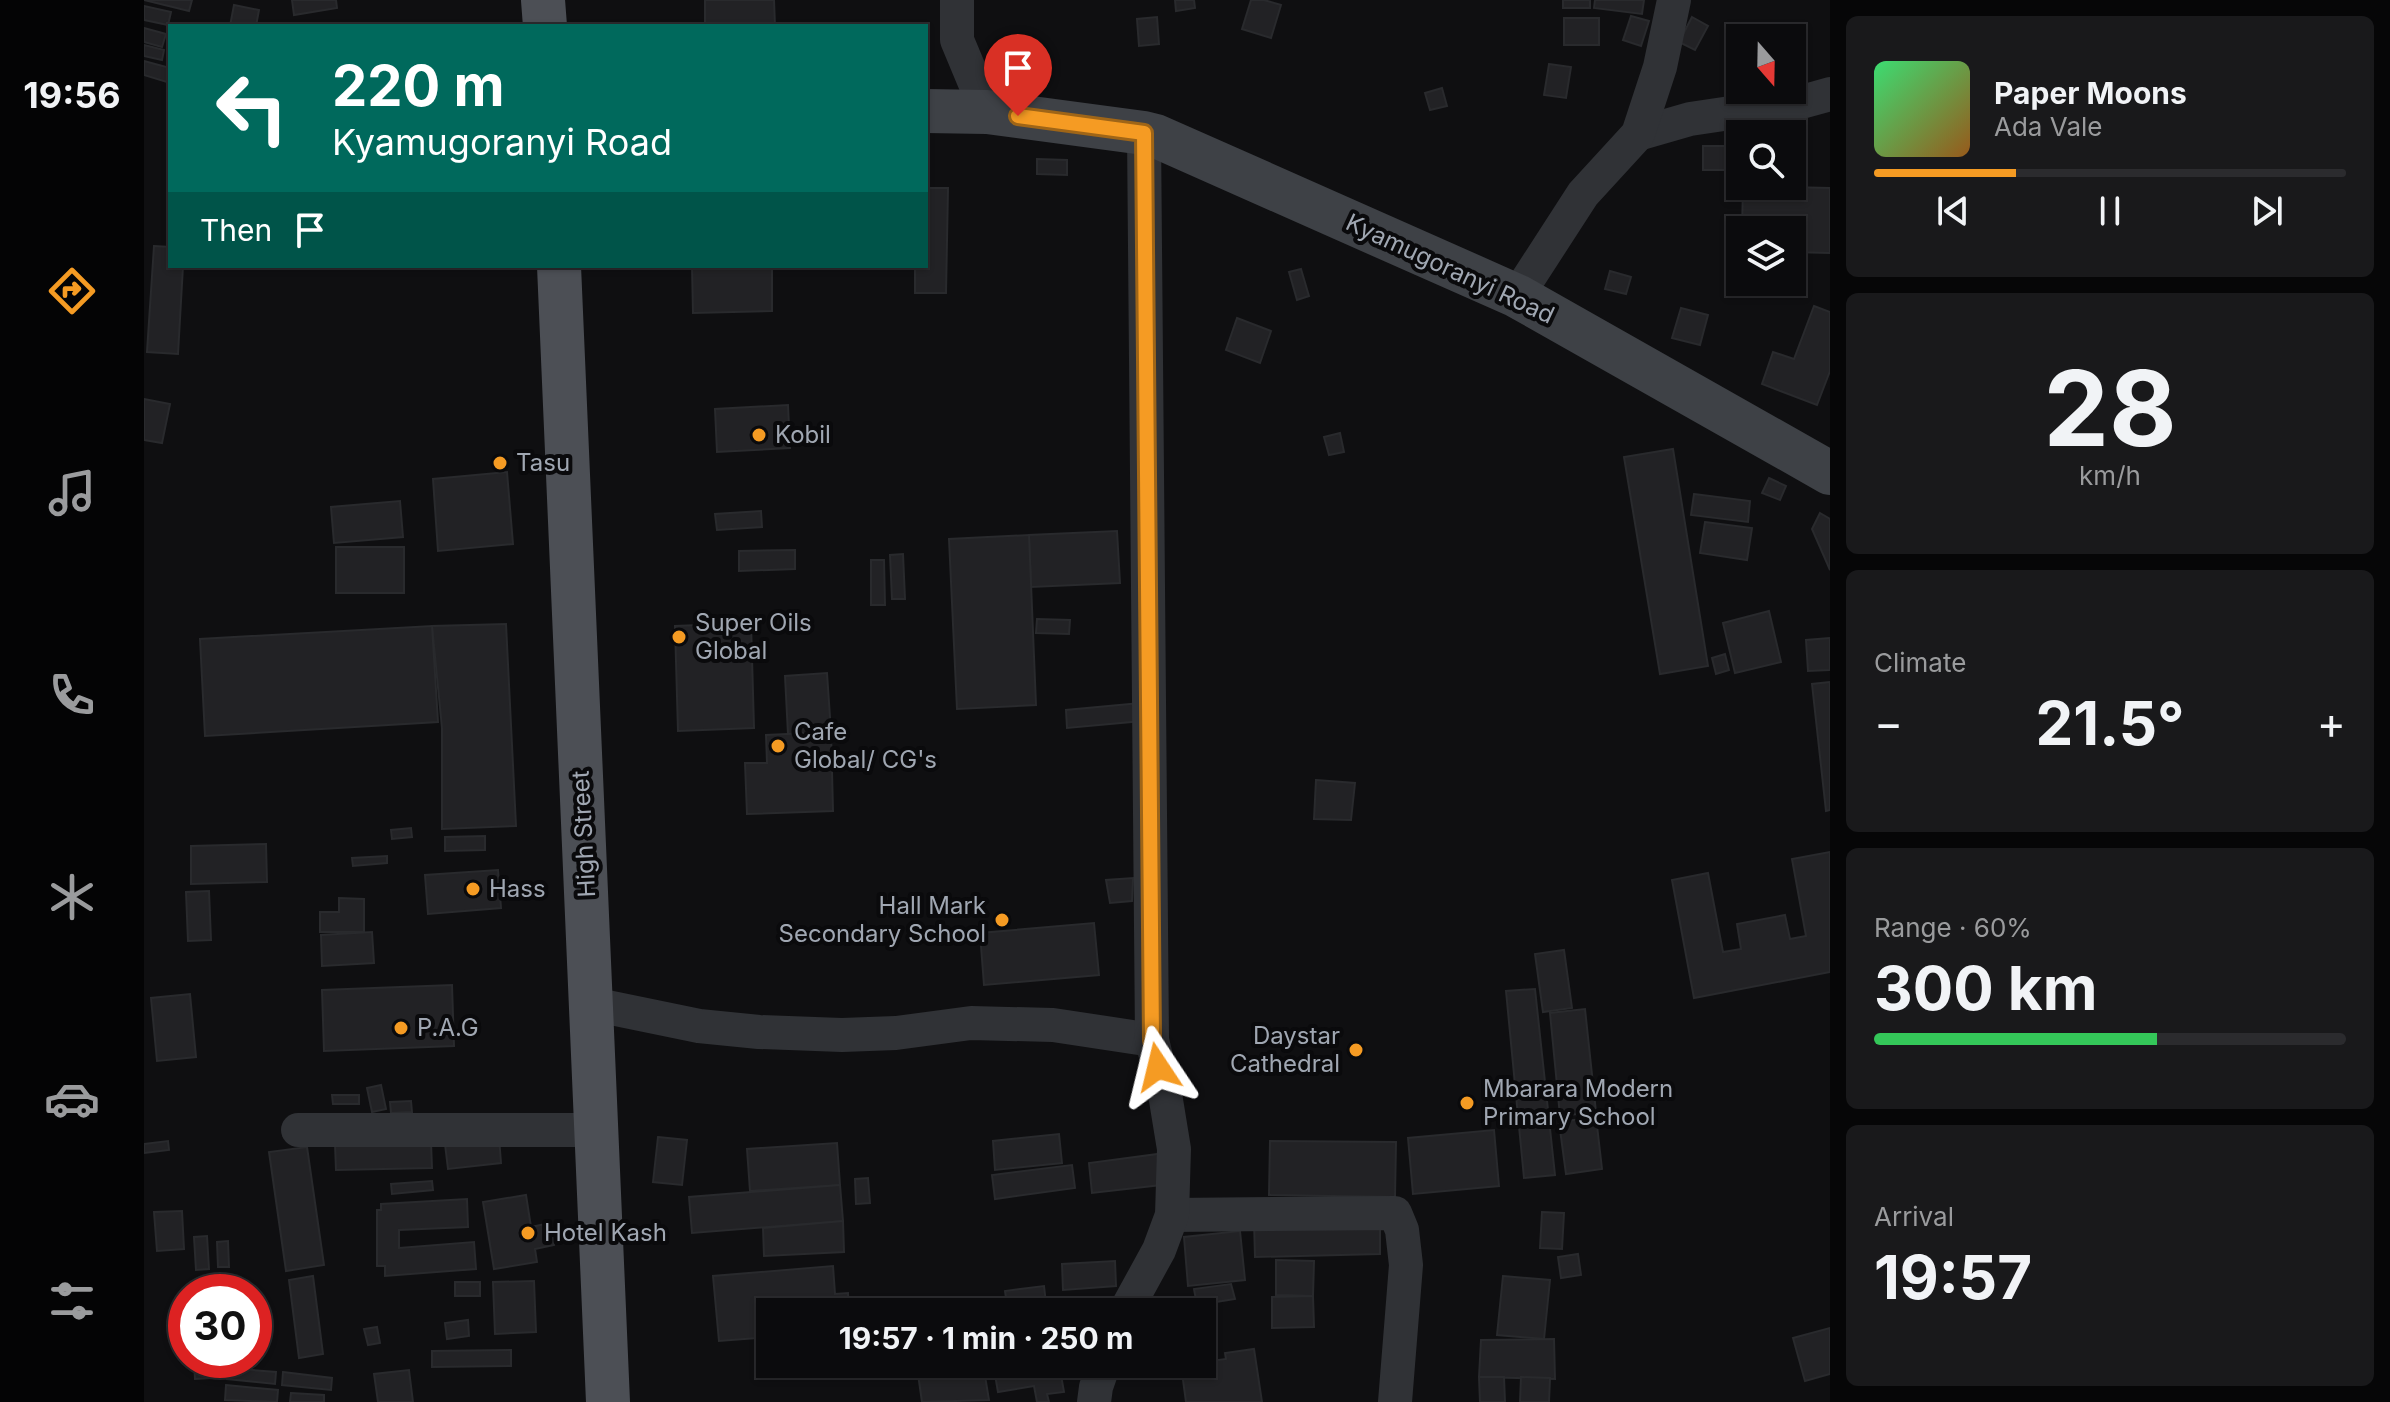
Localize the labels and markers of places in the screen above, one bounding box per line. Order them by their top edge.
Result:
pin [984,34,1052,116]
place label: Kobil [775,420,831,449]
marker: Kobil [750,426,768,444]
place label: Tasu [516,448,570,477]
marker: Tasu [491,454,509,472]
place label: Super Oils Global [695,608,812,665]
marker: Super Oils Global [670,628,688,646]
place label: Cafe Global/ CG's [794,717,937,774]
marker: Cafe Global/ CG's [769,737,787,755]
place label: Hass [489,874,546,903]
marker: Hass [464,880,482,898]
place label: Hall Mark Secondary School [779,891,986,948]
marker: Hall Mark Secondary School [993,911,1011,929]
place label: P.A.G [417,1013,479,1042]
marker: P.A.G [392,1019,410,1037]
place label: Daystar Cathedral [1230,1021,1340,1078]
marker: Daystar Cathedral [1347,1041,1365,1059]
place label: Mbarara Modern Primary School [1483,1074,1673,1131]
marker: Mbarara Modern Primary School [1458,1094,1476,1112]
place label: Hotel Kash [544,1218,667,1247]
marker: Hotel Kash [519,1224,537,1242]

